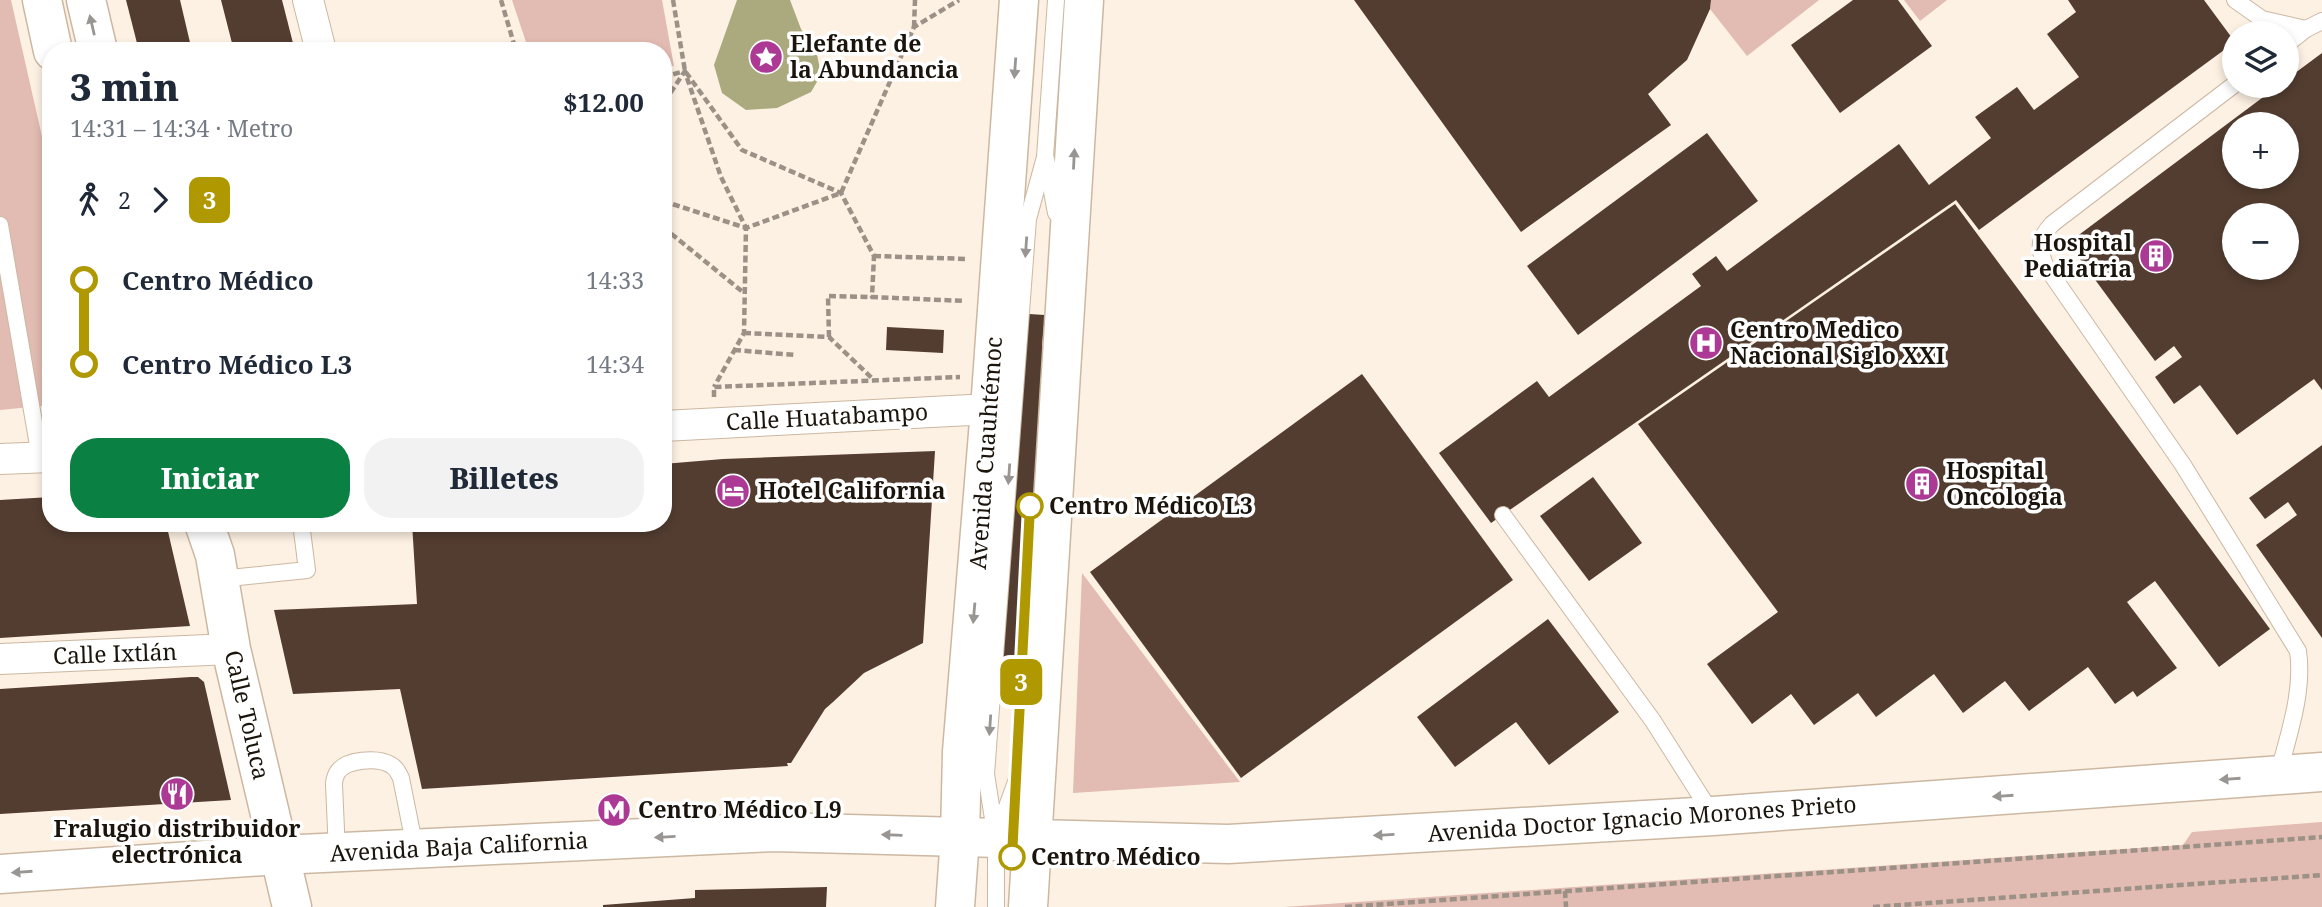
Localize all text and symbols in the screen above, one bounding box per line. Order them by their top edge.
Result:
one-way arrow [86,14,97,36]
map controls [2222,21,2299,280]
button: layers [2222,21,2299,98]
place label: Elefante de la Abundancia [790,27,959,85]
place icon: Elefante de la Abundancia [747,38,785,76]
one-way arrow [1009,57,1020,79]
text: 3 min [70,60,179,112]
text: $12.00 [563,84,644,120]
text: 14:31 – 14:34 · Metro [70,112,293,144]
button: + [2222,112,2299,189]
one-way arrow [1069,148,1080,170]
icon: walk [70,181,108,219]
icon: forward [141,181,179,219]
text: 3 [203,183,216,216]
text: 2 [118,184,131,216]
button: − [2222,203,2299,280]
place label: Hospital Pediatria [2024,226,2132,284]
one-way arrow [1020,236,1031,258]
building icon: Hospital Pediatria [2137,237,2175,275]
text: Centro Médico [122,262,314,298]
text: 14:33 [586,264,644,296]
place label: Centro Medico Nacional Siglo XXI [1730,313,1945,371]
hospital icon: Centro Medico Nacional Siglo XXI [1687,324,1725,362]
street label: Avenida Cuauhtémoc [961,335,1009,570]
text: Centro Médico L3 [122,346,352,382]
text: 14:34 [586,348,644,380]
street label: Calle Huatabampo [725,395,929,437]
button: Iniciar [70,438,350,518]
button: Billetes [364,438,644,518]
place label: Hospital Oncologia [1946,454,2063,512]
one-way arrow [1003,463,1014,485]
building icon: Hospital Oncologia [1903,465,1941,503]
hotel icon: Hotel California [714,472,752,510]
place label: Hotel California [758,474,946,506]
place label: Centro Médico L3 [1049,489,1253,521]
marker: Centro Médico L3 [1017,493,1043,519]
one-way arrow [968,602,979,624]
street label: Calle Ixtlán [52,635,178,671]
street label: Calle Toluca [218,647,278,783]
line badge: 3 [998,659,1044,705]
text: 3 [1014,665,1028,698]
one-way arrow [984,714,995,736]
one-way arrow [2218,774,2240,785]
restaurant icon: Fralugio distribuidor electrónica [158,775,196,813]
street label: Avenida Doctor Ignacio Morones Prieto [1426,787,1857,849]
one-way arrow [1991,790,2013,801]
metro station icon: Centro Médico L9 [595,791,633,829]
place label: Centro Médico L9 [638,793,842,825]
place label: Fralugio distribuidor electrónica [53,812,301,870]
street label: Avenida Baja California [329,823,589,869]
one-way arrow [881,829,903,840]
one-way arrow [1373,830,1395,841]
one-way arrow [654,831,676,842]
place label: Centro Médico [1031,840,1201,872]
marker: Centro Médico [999,844,1025,870]
one-way arrow [11,867,33,878]

